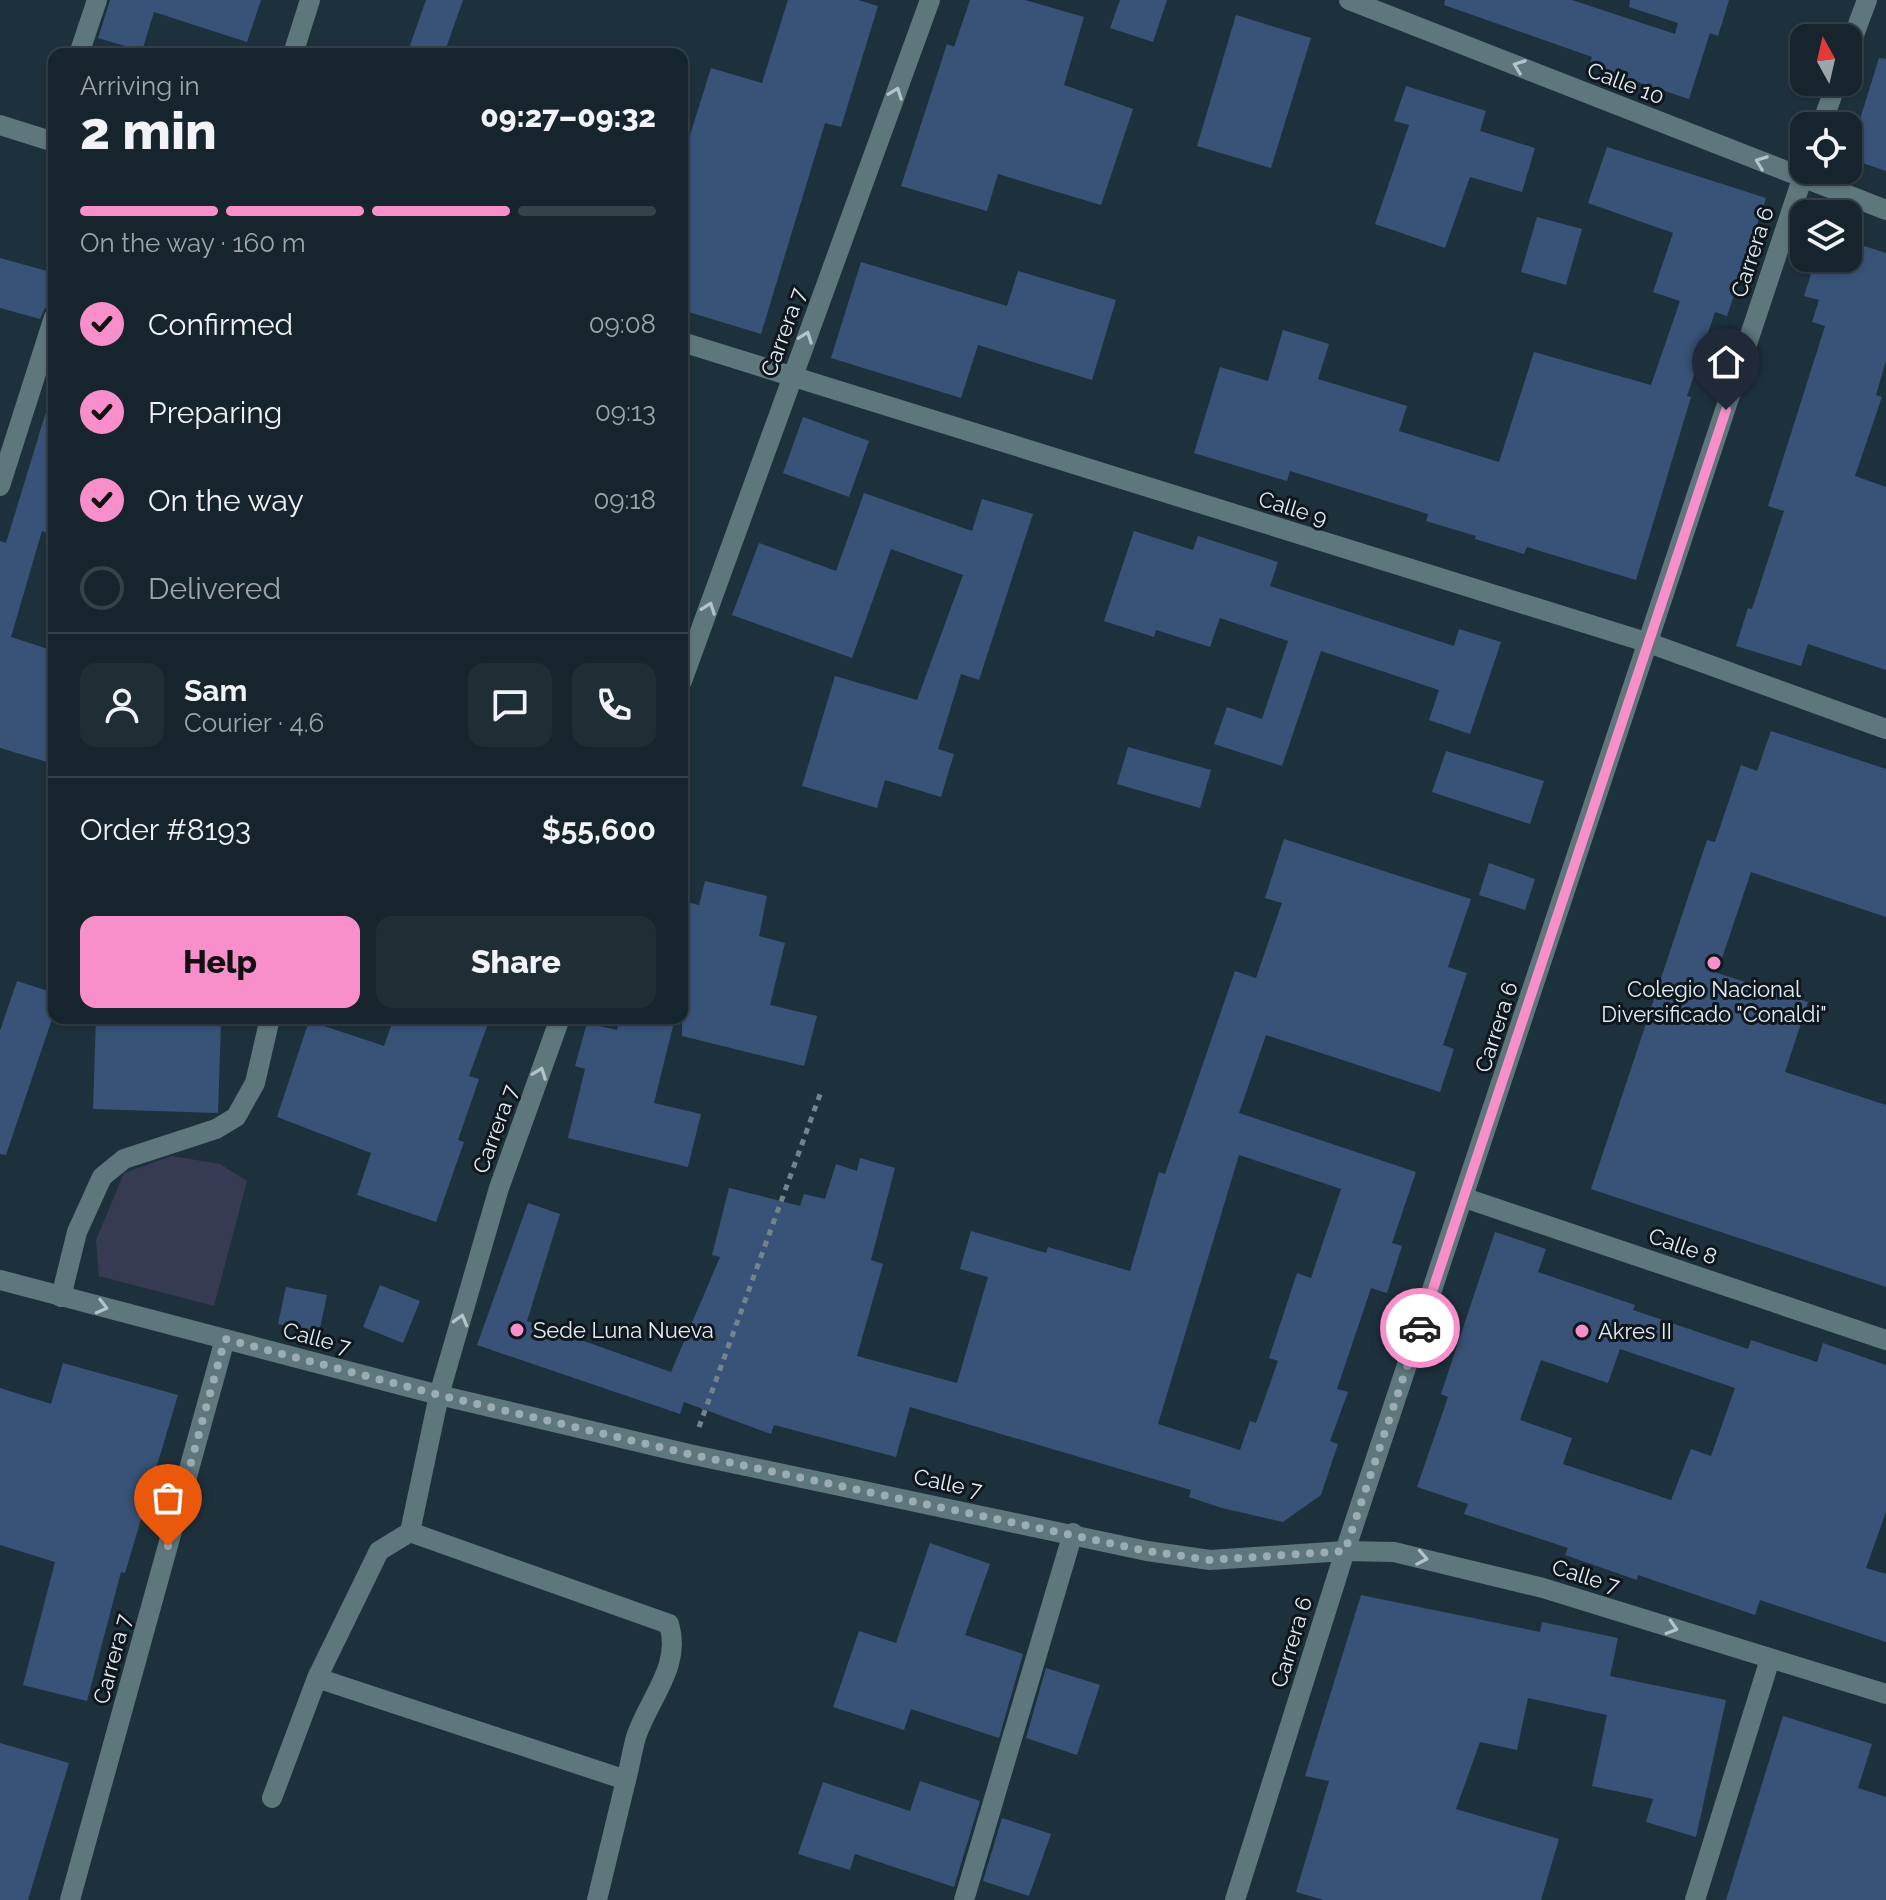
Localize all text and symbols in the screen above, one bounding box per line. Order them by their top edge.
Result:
north arrow [1790,24,1862,96]
map controls [1790,24,1862,272]
street label: Calle 10 [1584,56,1668,110]
one-way arrow [1513,60,1527,76]
text: Arriving in [80,71,200,101]
one-way arrow [886,87,903,101]
text: 09:27–09:32 [480,99,656,134]
text: 2 min [80,100,217,161]
button: locate [1790,112,1862,184]
one-way arrow [1755,155,1769,171]
button: layers [1790,200,1862,272]
street label: Carrera 6 [1725,203,1779,301]
text: On the way · 160 m [80,228,306,258]
street label: Carrera 7 [755,284,811,380]
icon: check [80,302,124,346]
text: Confirmed [148,307,293,342]
text: 09:08 [589,309,656,339]
pin [1692,328,1760,410]
one-way arrow [797,331,813,345]
icon: home [1704,340,1748,384]
icon: check [80,390,124,434]
text: Preparing [148,395,282,430]
text: 09:13 [595,397,656,427]
icon: check [80,478,124,522]
text: On the way [148,483,304,518]
text: 09:18 [593,485,656,515]
street label: Calle 9 [1256,485,1330,531]
text: Delivered [148,571,281,606]
one-way arrow [699,601,715,615]
button: person [80,663,164,747]
button: chat [468,663,552,747]
button: phone [572,663,656,747]
text: Sam [184,673,247,708]
text: Courier · 4.6 [184,708,324,738]
text: Order #8193 [80,812,251,847]
text: $55,600 [542,812,656,847]
button: Help [80,916,360,1008]
button: Share [376,916,656,1008]
marker: Colegio Nacional Diversificado "Conaldi" [1705,954,1723,972]
place label: Colegio Nacional Diversificado "Conaldi" [1601,976,1827,1027]
street label: Carrera 6 [1469,978,1523,1076]
one-way arrow [531,1067,547,1081]
street label: Carrera 7 [467,1081,523,1177]
street label: Calle 8 [1645,1222,1721,1270]
courier [1380,1288,1460,1368]
one-way arrow [95,1298,109,1315]
icon: car [1398,1306,1442,1350]
one-way arrow [452,1314,468,1328]
street label: Calle 7 [280,1316,354,1360]
place label: Sede Luna Nueva [533,1317,714,1343]
place label: Akres II [1598,1318,1672,1344]
marker: Sede Luna Nueva [508,1321,526,1339]
marker: Akres II [1573,1322,1591,1340]
street label: Calle 7 [911,1463,985,1503]
pin [134,1464,202,1546]
icon: bag [146,1476,190,1520]
one-way arrow [1415,1549,1428,1566]
street label: Calle 7 [1549,1553,1623,1599]
street label: Carrera 6 [1265,1593,1317,1691]
street label: Carrera 7 [88,1611,137,1707]
one-way arrow [1665,1619,1679,1635]

